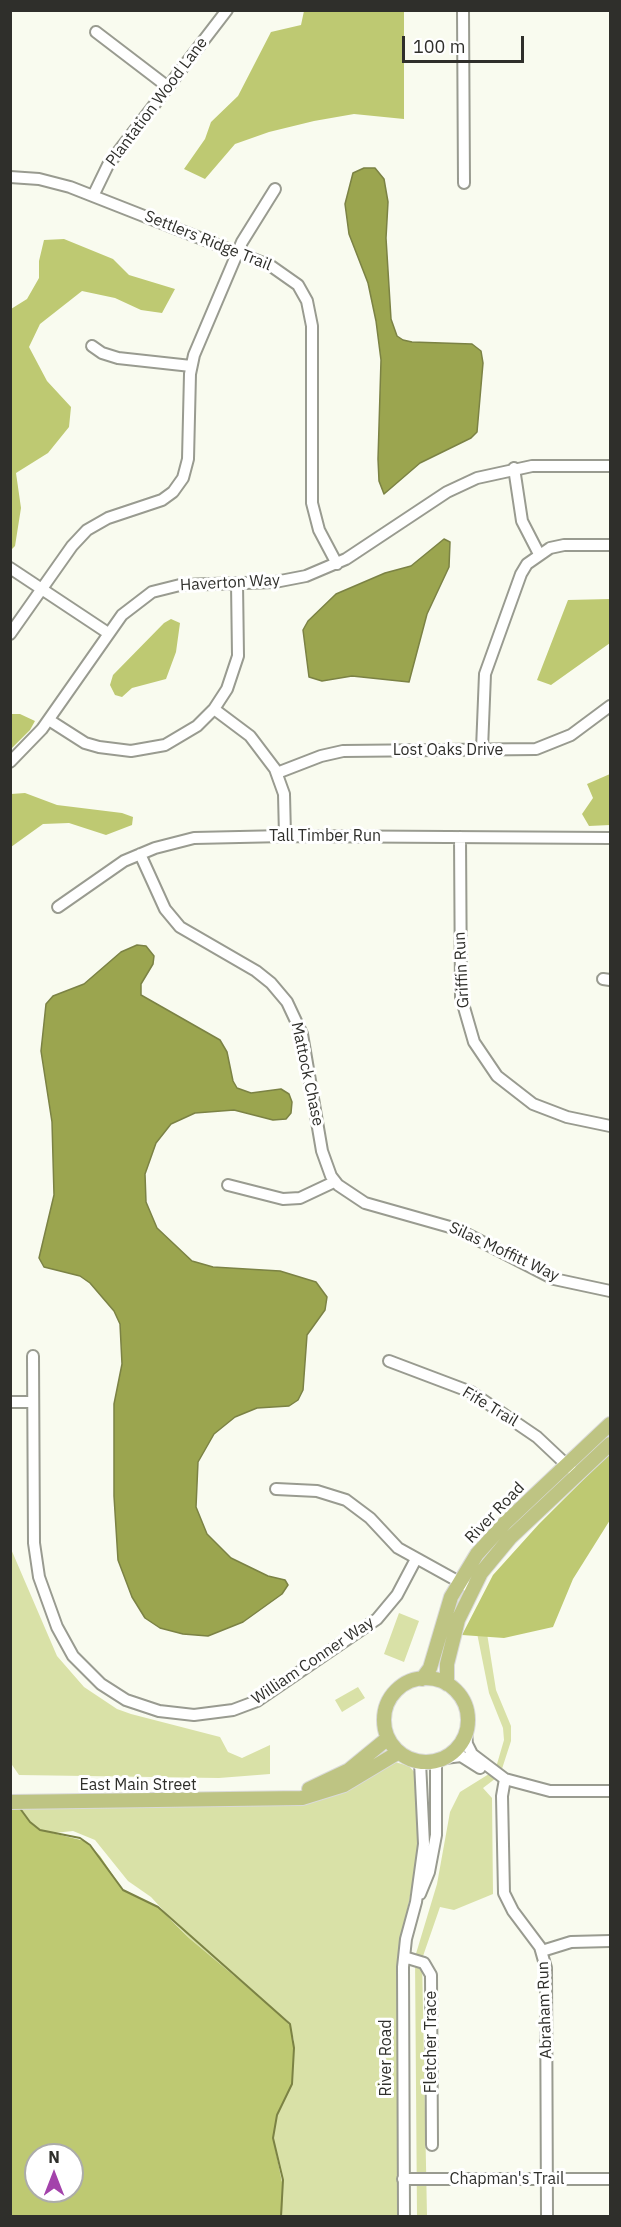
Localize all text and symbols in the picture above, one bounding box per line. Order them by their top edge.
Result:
scale bar [405,24,526,62]
street label: Plantation Wood Lane [102,34,212,170]
text: 100 m [413,35,465,58]
street label: Settlers Ridge Trail [142,207,274,275]
street label: Haverton Way [180,571,280,595]
street label: Lost Oaks Drive [393,740,503,760]
street label: Tall Timber Run [269,826,381,846]
street label: Griffin Run [450,931,474,1009]
street label: Mattock Chase [287,1020,327,1128]
street label: Silas Moffitt Way [446,1218,562,1286]
street label: Fife Trail [459,1383,521,1431]
street label: River Road [461,1479,529,1547]
street label: William Conner Way [248,1613,378,1709]
street label: East Main Street [79,1775,197,1795]
street label: Abraham Run [534,1961,556,2059]
street label: Fletcher Trace [421,1991,441,2093]
street label: River Road [376,2019,396,2097]
north arrow [24,2143,84,2203]
text: N [48,2147,60,2167]
street label: Chapman's Trail [450,2169,564,2189]

